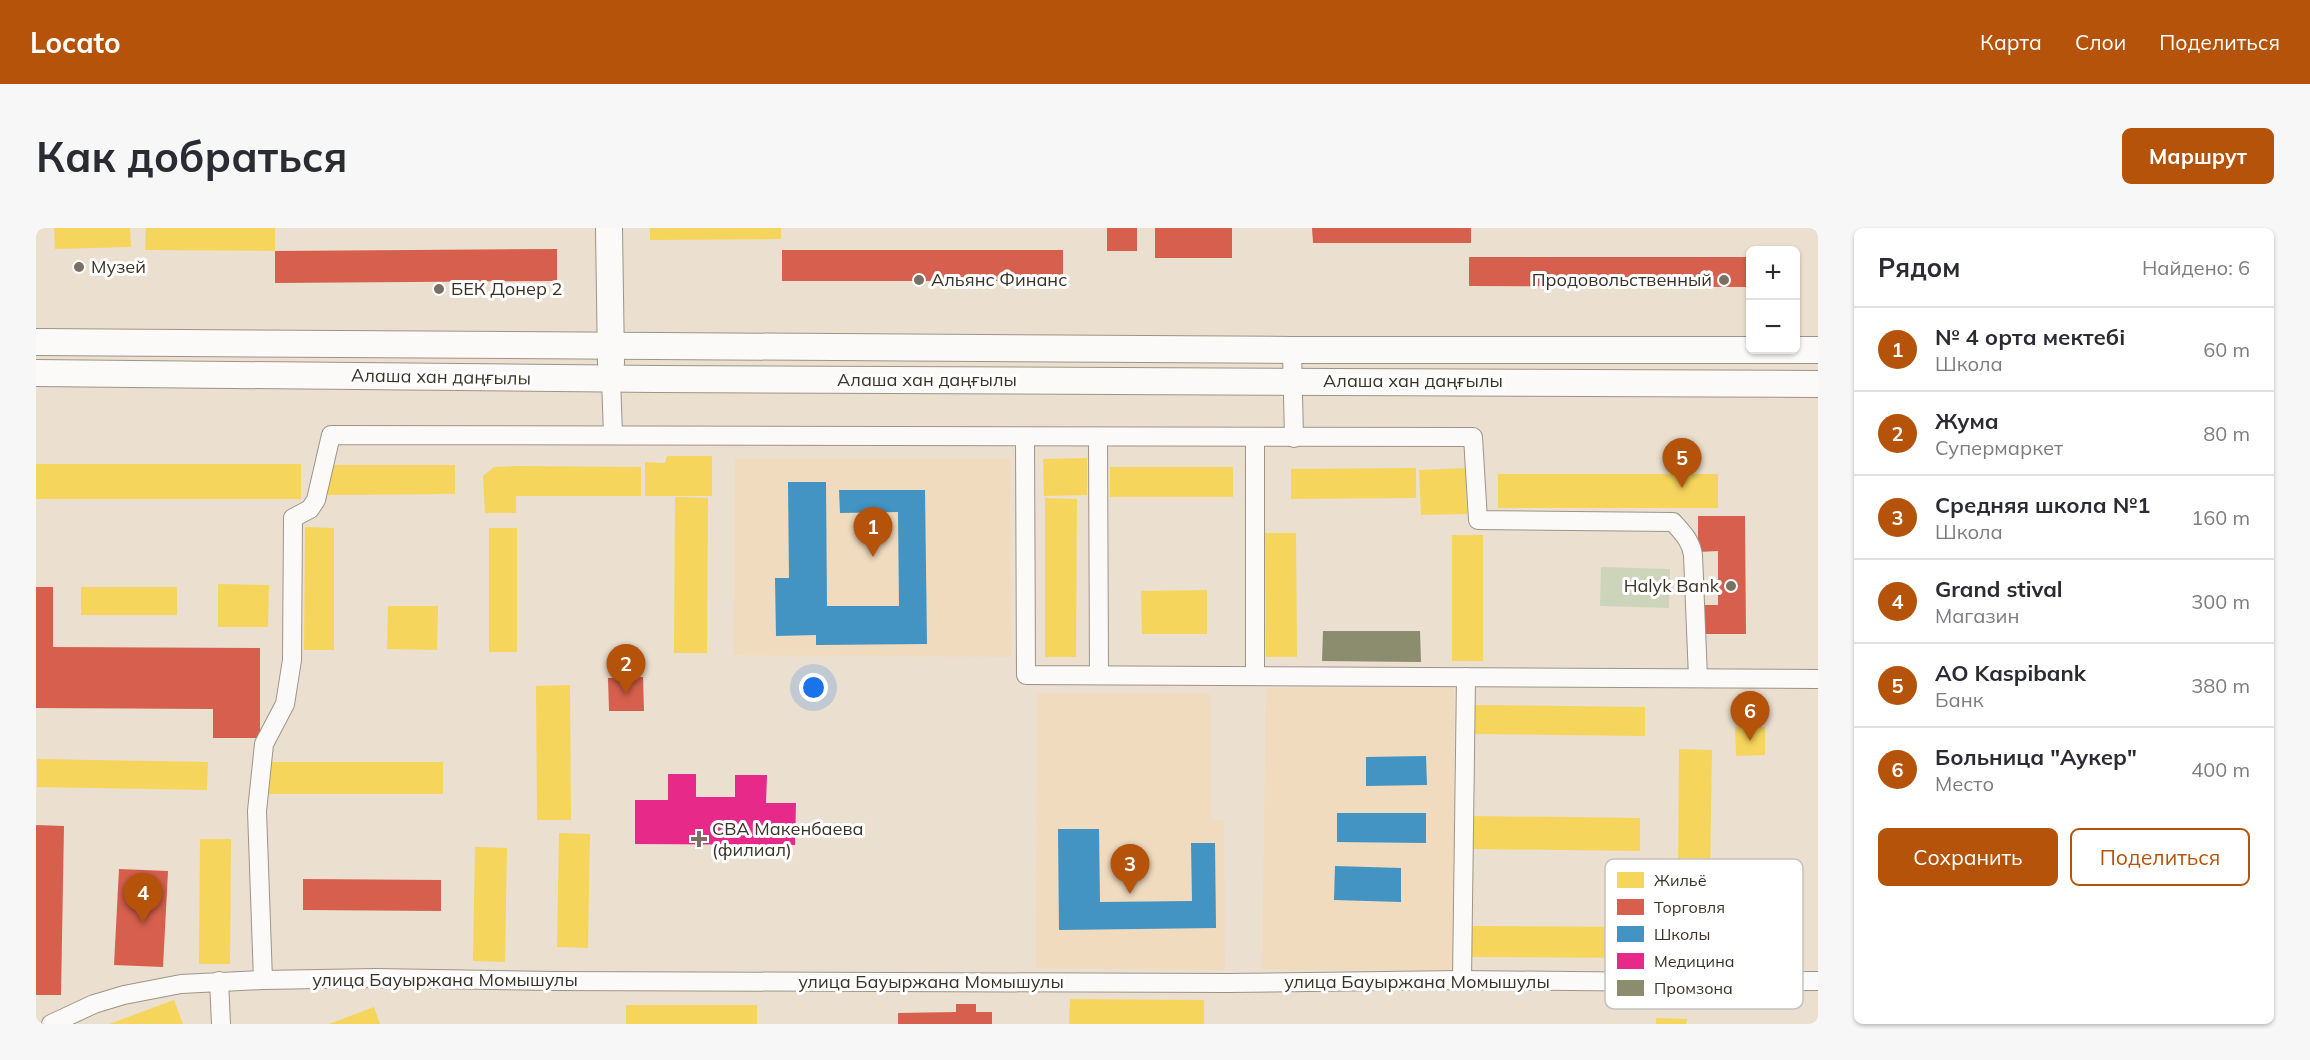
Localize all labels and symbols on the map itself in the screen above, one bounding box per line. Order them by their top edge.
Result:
place label: Музей [91,255,146,278]
marker: Музей [72,260,86,274]
place label: Альянс Финанс [931,268,1067,291]
place label: Продовольственный [1532,268,1712,291]
marker: Альянс Финанс [912,273,926,287]
marker: Продовольственный [1717,273,1731,287]
place label: БЕК Донер 2 [451,277,562,300]
marker: БЕК Донер 2 [432,282,446,296]
street label: Алаша хан даңғылы [351,363,531,390]
street label: Алаша хан даңғылы [837,368,1017,391]
street label: Алаша хан даңғылы [1323,369,1503,392]
pin: 5 [1662,438,1702,488]
pin: 1 [854,508,892,557]
place label: Halyk Bank [1624,574,1720,597]
marker: Halyk Bank [1724,579,1738,593]
pin: 2 [606,644,646,694]
your location [799,673,828,702]
pin: 6 [1730,692,1770,741]
place label: СВА Макенбаева (филиал) [712,817,864,861]
marker: СВА Макенбаева (филиал) [690,830,708,848]
pin: 3 [1110,844,1150,894]
legend [1605,859,1803,1009]
text: Жильё [1654,870,1707,890]
pin: 4 [124,874,162,923]
text: Торговля [1654,897,1725,917]
text: Школы [1654,924,1710,944]
text: Медицина [1654,951,1734,971]
street label: улица Бауыржана Момышулы [312,968,578,991]
street label: улица Бауыржана Момышулы [798,970,1064,993]
street label: улица Бауыржана Момышулы [1284,970,1550,993]
text: Промзона [1654,978,1733,998]

